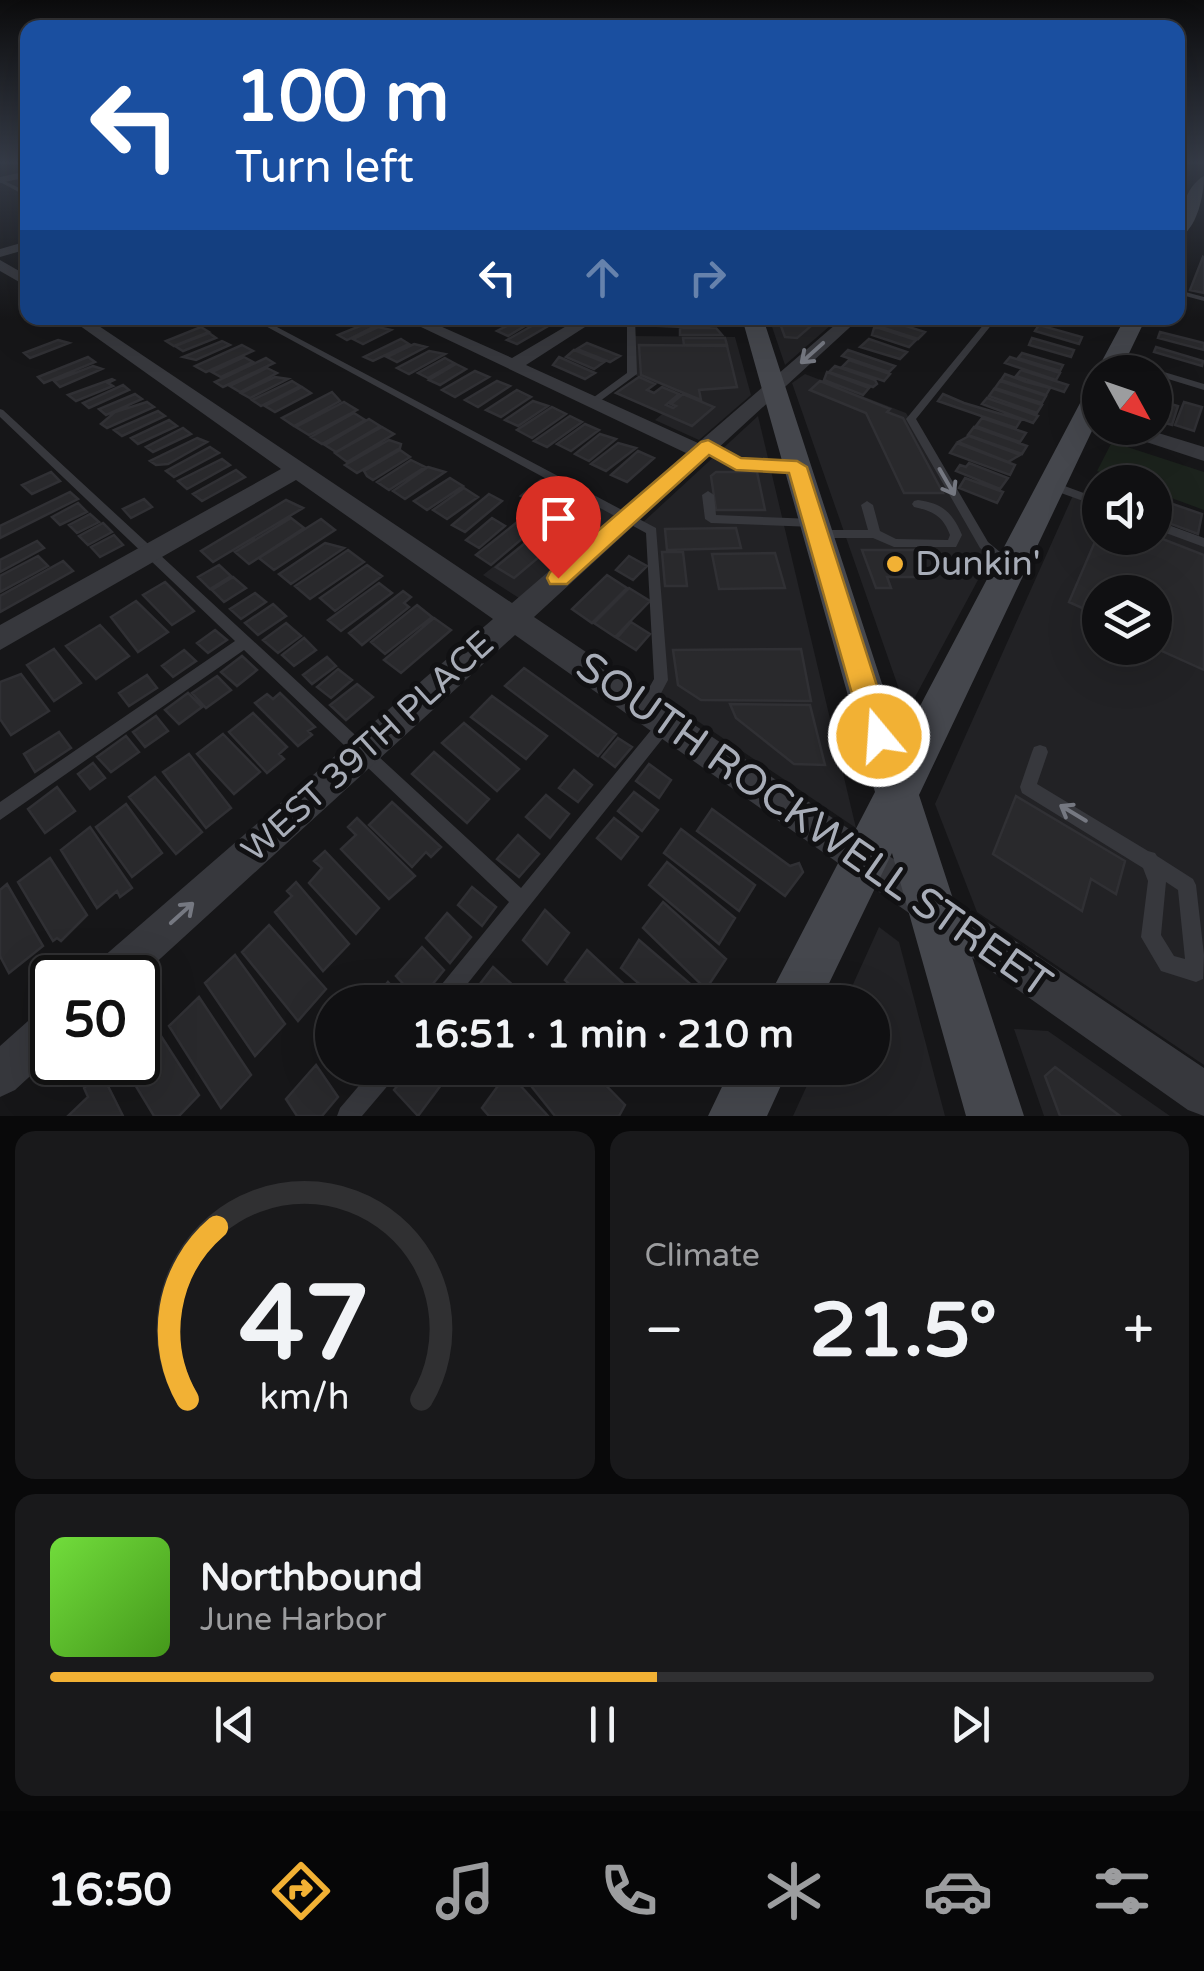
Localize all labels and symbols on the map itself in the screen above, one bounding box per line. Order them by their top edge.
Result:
one-way arrow [800,341,826,364]
north arrow [1082,355,1172,445]
one-way arrow [938,467,958,496]
pin [516,476,601,579]
place label: Dunkin' [915,543,1041,585]
marker: Dunkin' [884,553,906,575]
street label: WEST 39TH PLACE [233,623,503,871]
street label: SOUTH ROCKWELL STREET [566,641,1062,1009]
position arrow [827,684,931,788]
one-way arrow [1059,803,1088,823]
one-way arrow [169,901,194,924]
speed limit sign: 50 [30,955,160,1085]

